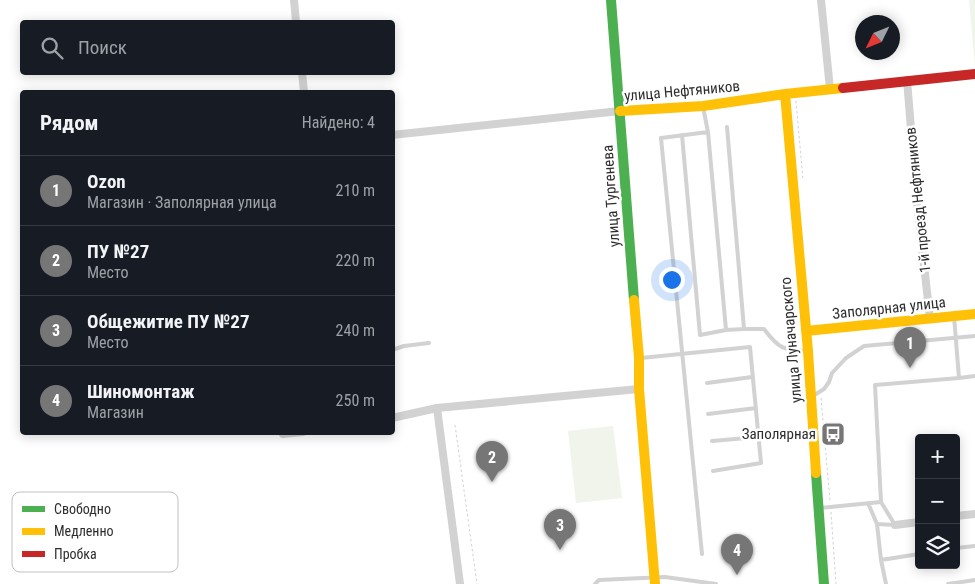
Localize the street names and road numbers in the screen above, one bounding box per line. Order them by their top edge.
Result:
street label: улица Нефтяников [623,77,741,105]
street label: 1-й проезд Нефтяников [901,126,935,274]
street label: улица Тургенева [598,144,624,248]
street label: улица Луначарского [777,276,805,404]
street label: Заполярная улица [831,293,947,323]

